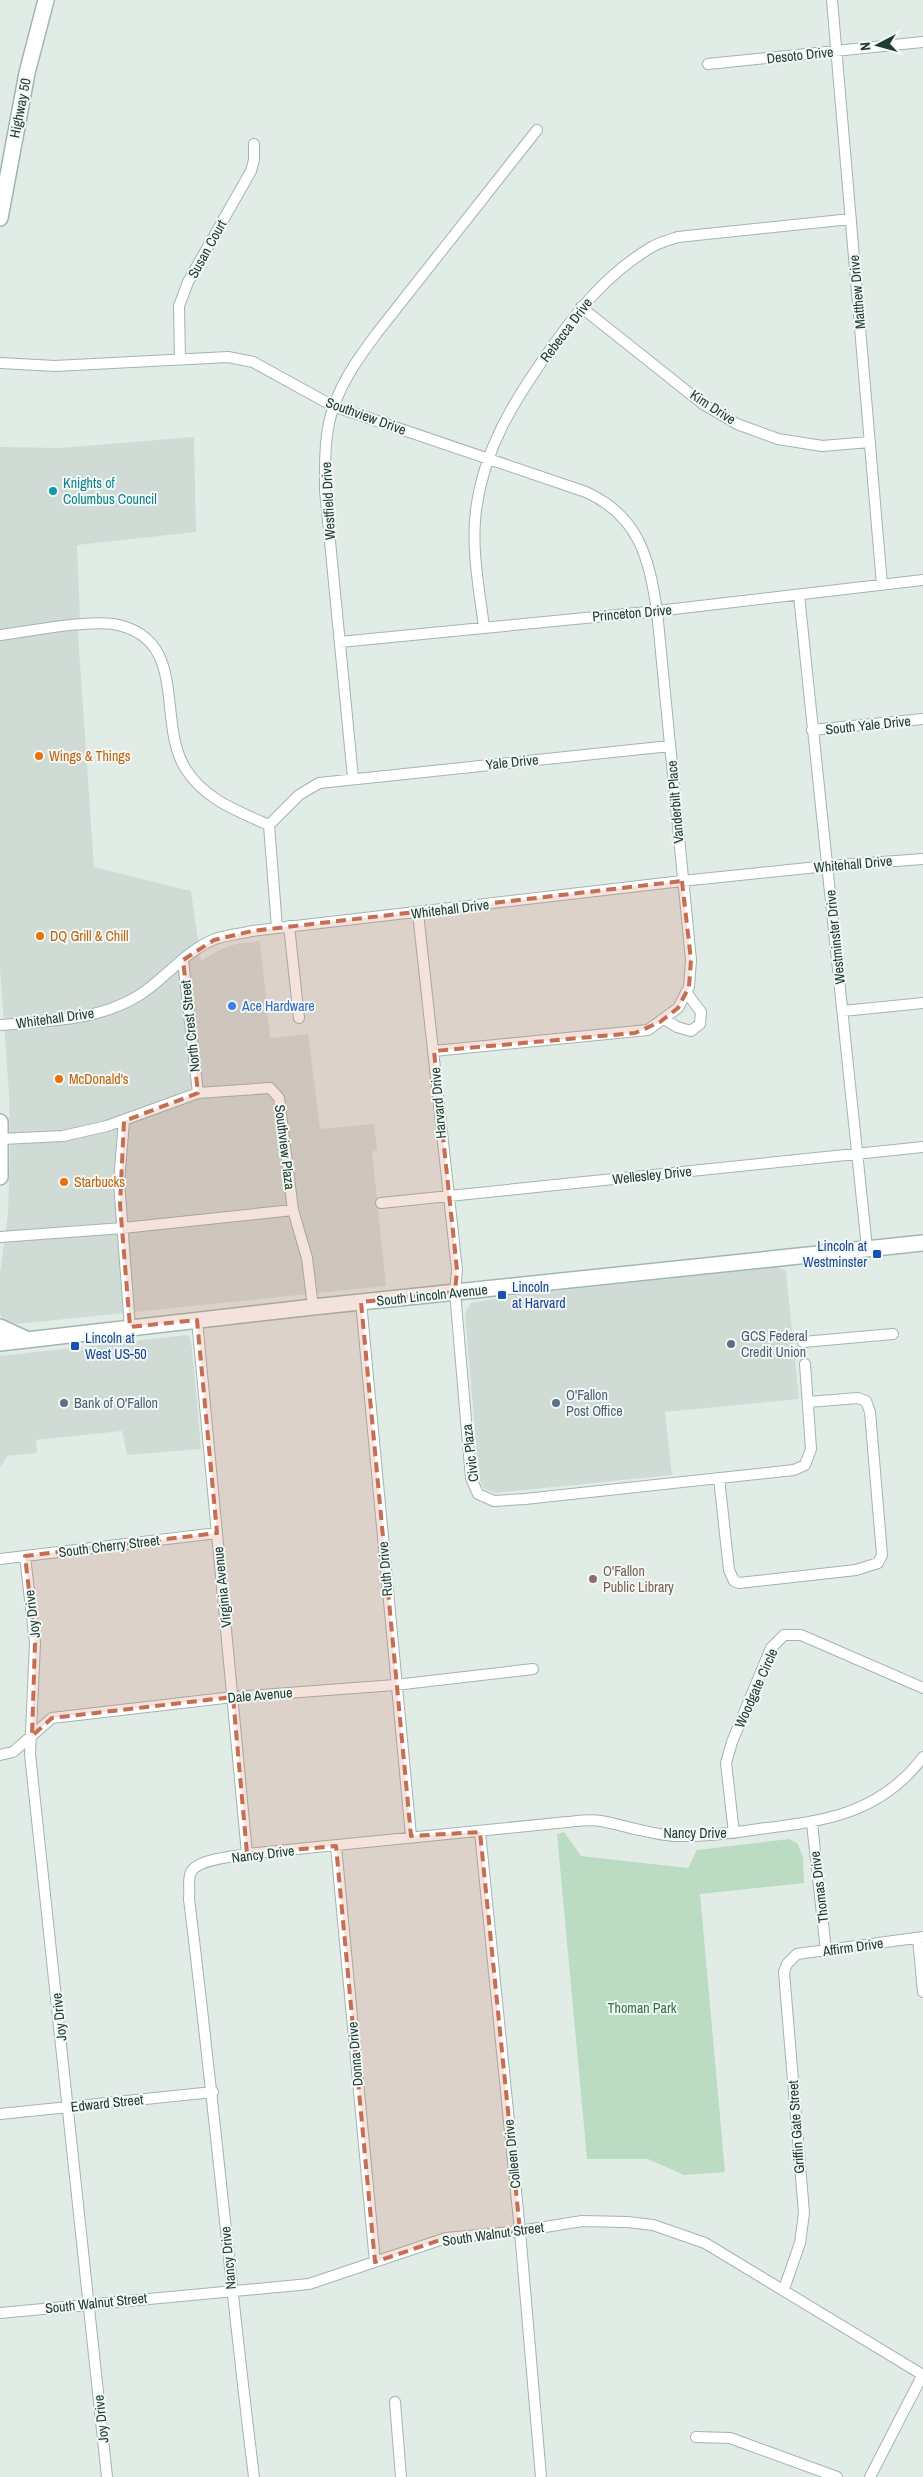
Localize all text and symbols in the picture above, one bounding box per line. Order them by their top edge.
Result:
north arrow [853,20,903,70]
text: N [856,41,874,51]
street label: Desoto Drive [766,43,834,67]
street label: Highway 50 [5,77,35,139]
street label: Susan Court [184,217,230,281]
street label: Matthew Drive [845,254,869,330]
street label: Rebecca Drive [536,294,596,366]
street label: Kim Drive [687,386,739,428]
street label: Southview Drive [323,393,409,439]
street label: Westfield Drive [317,461,339,541]
place label: Knights of Columbus Council [63,474,157,508]
marker: Knights of Columbus Council [47,485,59,497]
street label: Princeton Drive [591,601,673,625]
street label: South Yale Drive [824,712,912,738]
place label: Wings & Things [49,747,131,765]
marker: Wings & Things [33,750,45,762]
street label: Yale Drive [485,750,539,774]
street label: Vanderbilt Place [662,760,688,844]
street label: Whitehall Drive [813,852,893,876]
street label: Westminster Drive [821,889,849,985]
street label: Whitehall Drive [410,895,490,923]
place label: DQ Grill & Chill [50,927,128,945]
marker: DQ Grill & Chill [34,930,46,942]
street label: North Crest Street [176,979,204,1073]
place label: Ace Hardware [241,997,315,1015]
marker: Ace Hardware [226,1000,238,1012]
street label: Whitehall Drive [15,1004,95,1032]
street label: Harvard Drive [426,1067,450,1139]
place label: McDonald's [69,1070,129,1088]
marker: McDonald's [53,1073,65,1085]
street label: Southview Plaza [271,1103,299,1191]
street label: Wellesley Drive [612,1162,692,1188]
place label: Starbucks [74,1173,125,1191]
marker: Starbucks [58,1176,70,1188]
place label: Lincoln at Westminster [803,1237,867,1271]
marker: Lincoln at Westminster [871,1248,883,1260]
place label: Lincoln at Harvard [512,1278,566,1312]
street label: South Lincoln Avenue [376,1280,488,1310]
marker: Lincoln at Harvard [496,1289,508,1301]
place label: GCS Federal Credit Union [741,1327,807,1361]
place label: Lincoln at West US-50 [85,1329,147,1363]
marker: GCS Federal Credit Union [725,1338,737,1350]
marker: Lincoln at West US-50 [69,1340,81,1352]
place label: O'Fallon Post Office [566,1386,623,1420]
place label: Bank of O'Fallon [74,1394,158,1412]
marker: Bank of O'Fallon [58,1397,70,1409]
marker: O'Fallon Post Office [550,1397,562,1409]
street label: Civic Plaza [457,1422,482,1483]
street label: South Cherry Street [58,1531,160,1561]
street label: Ruth Drive [374,1541,396,1597]
street label: Virginia Avenue [209,1546,235,1628]
place label: O'Fallon Public Library [603,1562,674,1596]
marker: O'Fallon Public Library [587,1573,599,1585]
street label: Joy Drive [20,1589,44,1639]
street label: Woodgate Circle [730,1645,782,1731]
street label: Dale Avenue [227,1683,293,1707]
street label: Nancy Drive [663,1824,727,1842]
street label: Nancy Drive [231,1841,295,1867]
street label: Thomas Drive [806,1850,832,1924]
street label: Affirm Drive [821,1934,884,1960]
street label: Joy Drive [48,1992,70,2042]
park label: Thoman Park [608,1999,677,2017]
street label: Donna Drive [343,2021,367,2087]
street label: Griffin Gate Street [784,2080,808,2174]
street label: Edward Street [70,2090,144,2116]
street label: Colleen Drive [499,2118,525,2190]
street label: South Walnut Street [441,2218,545,2250]
street label: Nancy Drive [216,2226,240,2290]
street label: South Walnut Street [44,2289,148,2317]
street label: Joy Drive [90,2394,112,2444]

